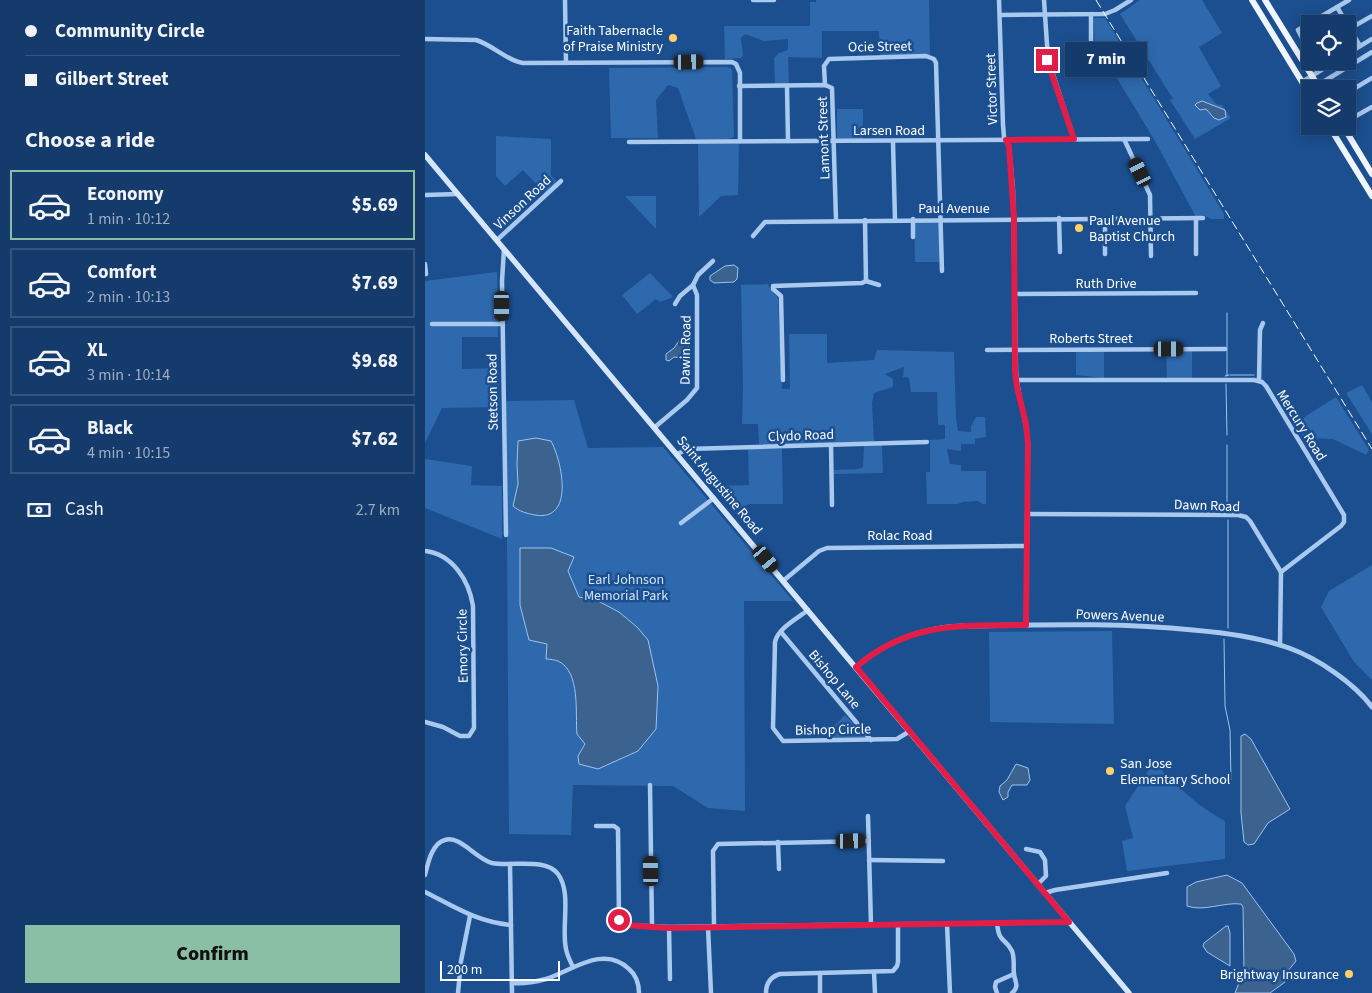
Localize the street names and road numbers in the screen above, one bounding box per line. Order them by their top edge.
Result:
street label: Ocie Street [848,36,912,58]
street label: Victor Street [981,52,1003,125]
street label: Lamont Street [813,96,835,180]
street label: Larsen Road [853,121,925,141]
street label: Vinson Road [489,171,556,235]
street label: Paul Avenue [918,199,990,219]
street label: Ruth Drive [1075,274,1137,294]
street label: Dawin Road [675,315,697,385]
street label: Roberts Street [1049,329,1133,349]
street label: Stetson Road [482,353,504,431]
street label: Mercury Road [1271,386,1331,465]
street label: Clydo Road [768,425,834,447]
street label: Saint Augustine Road [672,432,767,540]
street label: Dawn Road [1174,495,1240,517]
street label: Rolac Road [867,526,933,546]
street label: Powers Avenue [1075,604,1165,628]
street label: Emory Circle [452,609,474,683]
street label: Bishop Lane [804,646,865,714]
street label: Bishop Circle [795,719,871,741]

